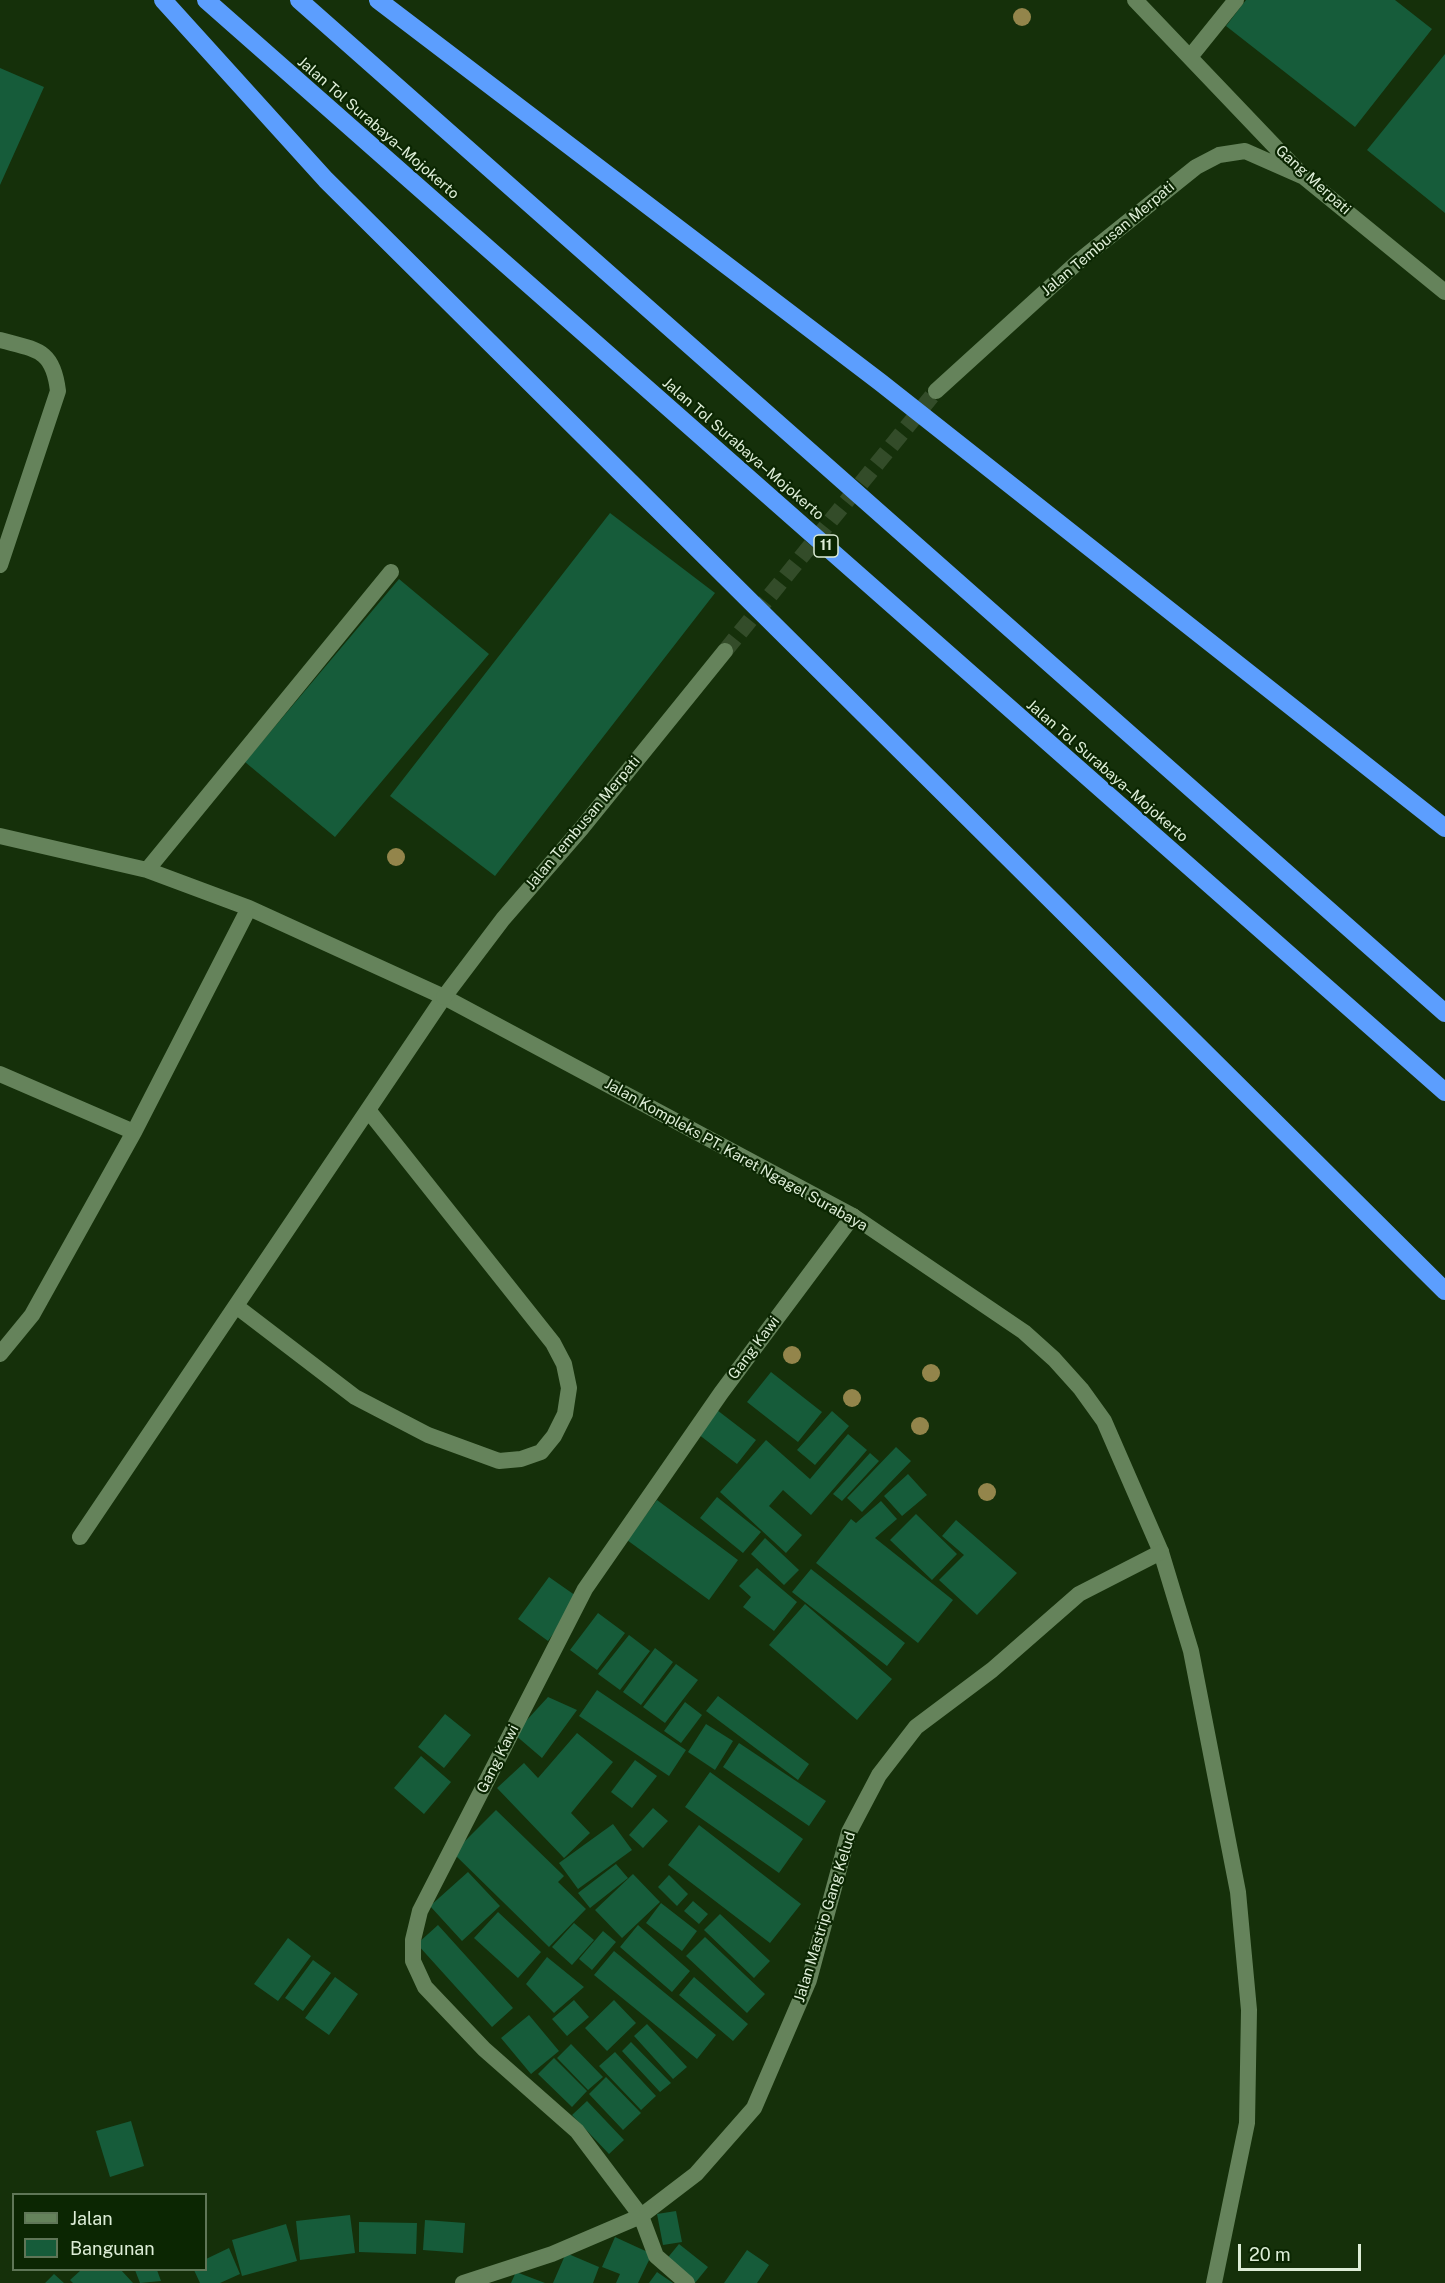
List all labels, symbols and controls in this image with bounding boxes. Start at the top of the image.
street label: Jalan Tol Surabaya–Mojokerto [294,53,462,203]
street label: Gang Merpati [1272,142,1354,218]
street label: Jalan Tembusan Merpati [1038,178,1178,300]
street label: Jalan Tol Surabaya–Mojokerto [659,374,827,524]
road number: 11 [814,535,838,557]
street label: Jalan Tol Surabaya–Mojokerto [1023,696,1191,846]
street label: Jalan Tembusan Merpati [522,753,644,893]
street label: Jalan Kompleks PT. Karet Ngagel Surabaya [601,1075,871,1235]
street label: Gang Kawi [724,1313,784,1383]
street label: Gang Kawi [473,1722,523,1796]
street label: Jalan Mastrip Gang Kelud [790,1830,860,2004]
legend [12,2193,207,2271]
text: Jalan [70,2208,113,2229]
scale bar [1241,2232,1364,2270]
text: Bangunan [70,2238,155,2259]
text: 20 m [1249,2244,1291,2265]

